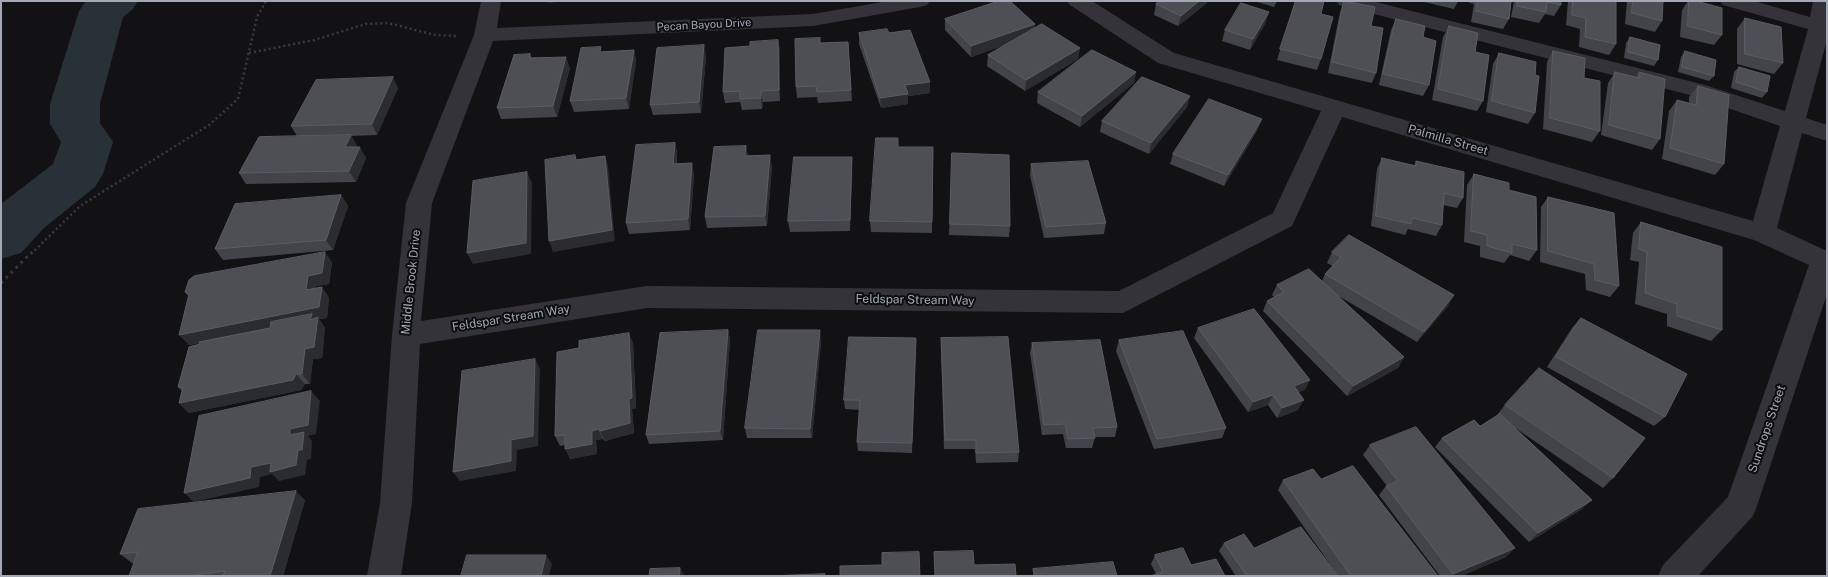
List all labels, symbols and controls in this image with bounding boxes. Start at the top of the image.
street label: Pecan Bayou Drive [656,16,752,34]
street label: Palmilla Street [1406,122,1490,158]
street label: Middle Brook Drive [398,229,424,335]
street label: Feldspar Stream Way [855,292,975,308]
street label: Feldspar Stream Way [451,302,571,334]
street label: Sundrops Street [1745,383,1789,475]

